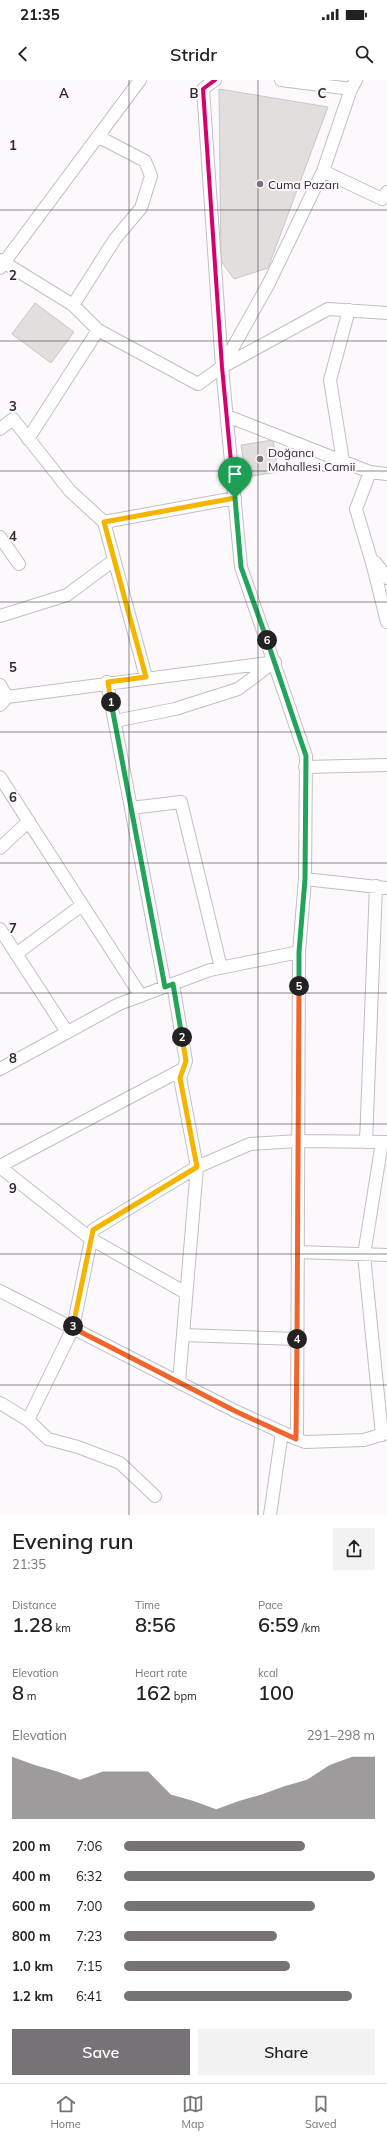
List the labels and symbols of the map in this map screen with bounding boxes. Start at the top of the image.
text: A [59,85,69,101]
text: B [190,85,199,101]
text: C [318,85,327,101]
text: 1 [9,137,17,153]
place label: Cuma Pazarı [268,177,339,192]
marker: Cuma Pazarı [255,179,265,189]
text: 2 [9,267,17,283]
text: 3 [9,398,17,414]
place label: Doğancı Mahallesi Camii [268,445,356,474]
marker: Doğancı Mahallesi Camii [255,454,265,464]
pin [218,457,252,498]
text: 4 [9,528,17,544]
pin: 6 [257,630,277,650]
text: 5 [9,659,17,675]
pin: 1 [101,692,121,712]
text: 6 [9,789,17,805]
text: 7 [9,920,17,936]
pin: 5 [289,976,309,996]
pin: 2 [172,1027,192,1047]
text: 8 [9,1050,17,1066]
text: 9 [9,1180,17,1196]
pin: 3 [63,1316,83,1336]
pin: 4 [287,1329,307,1349]

